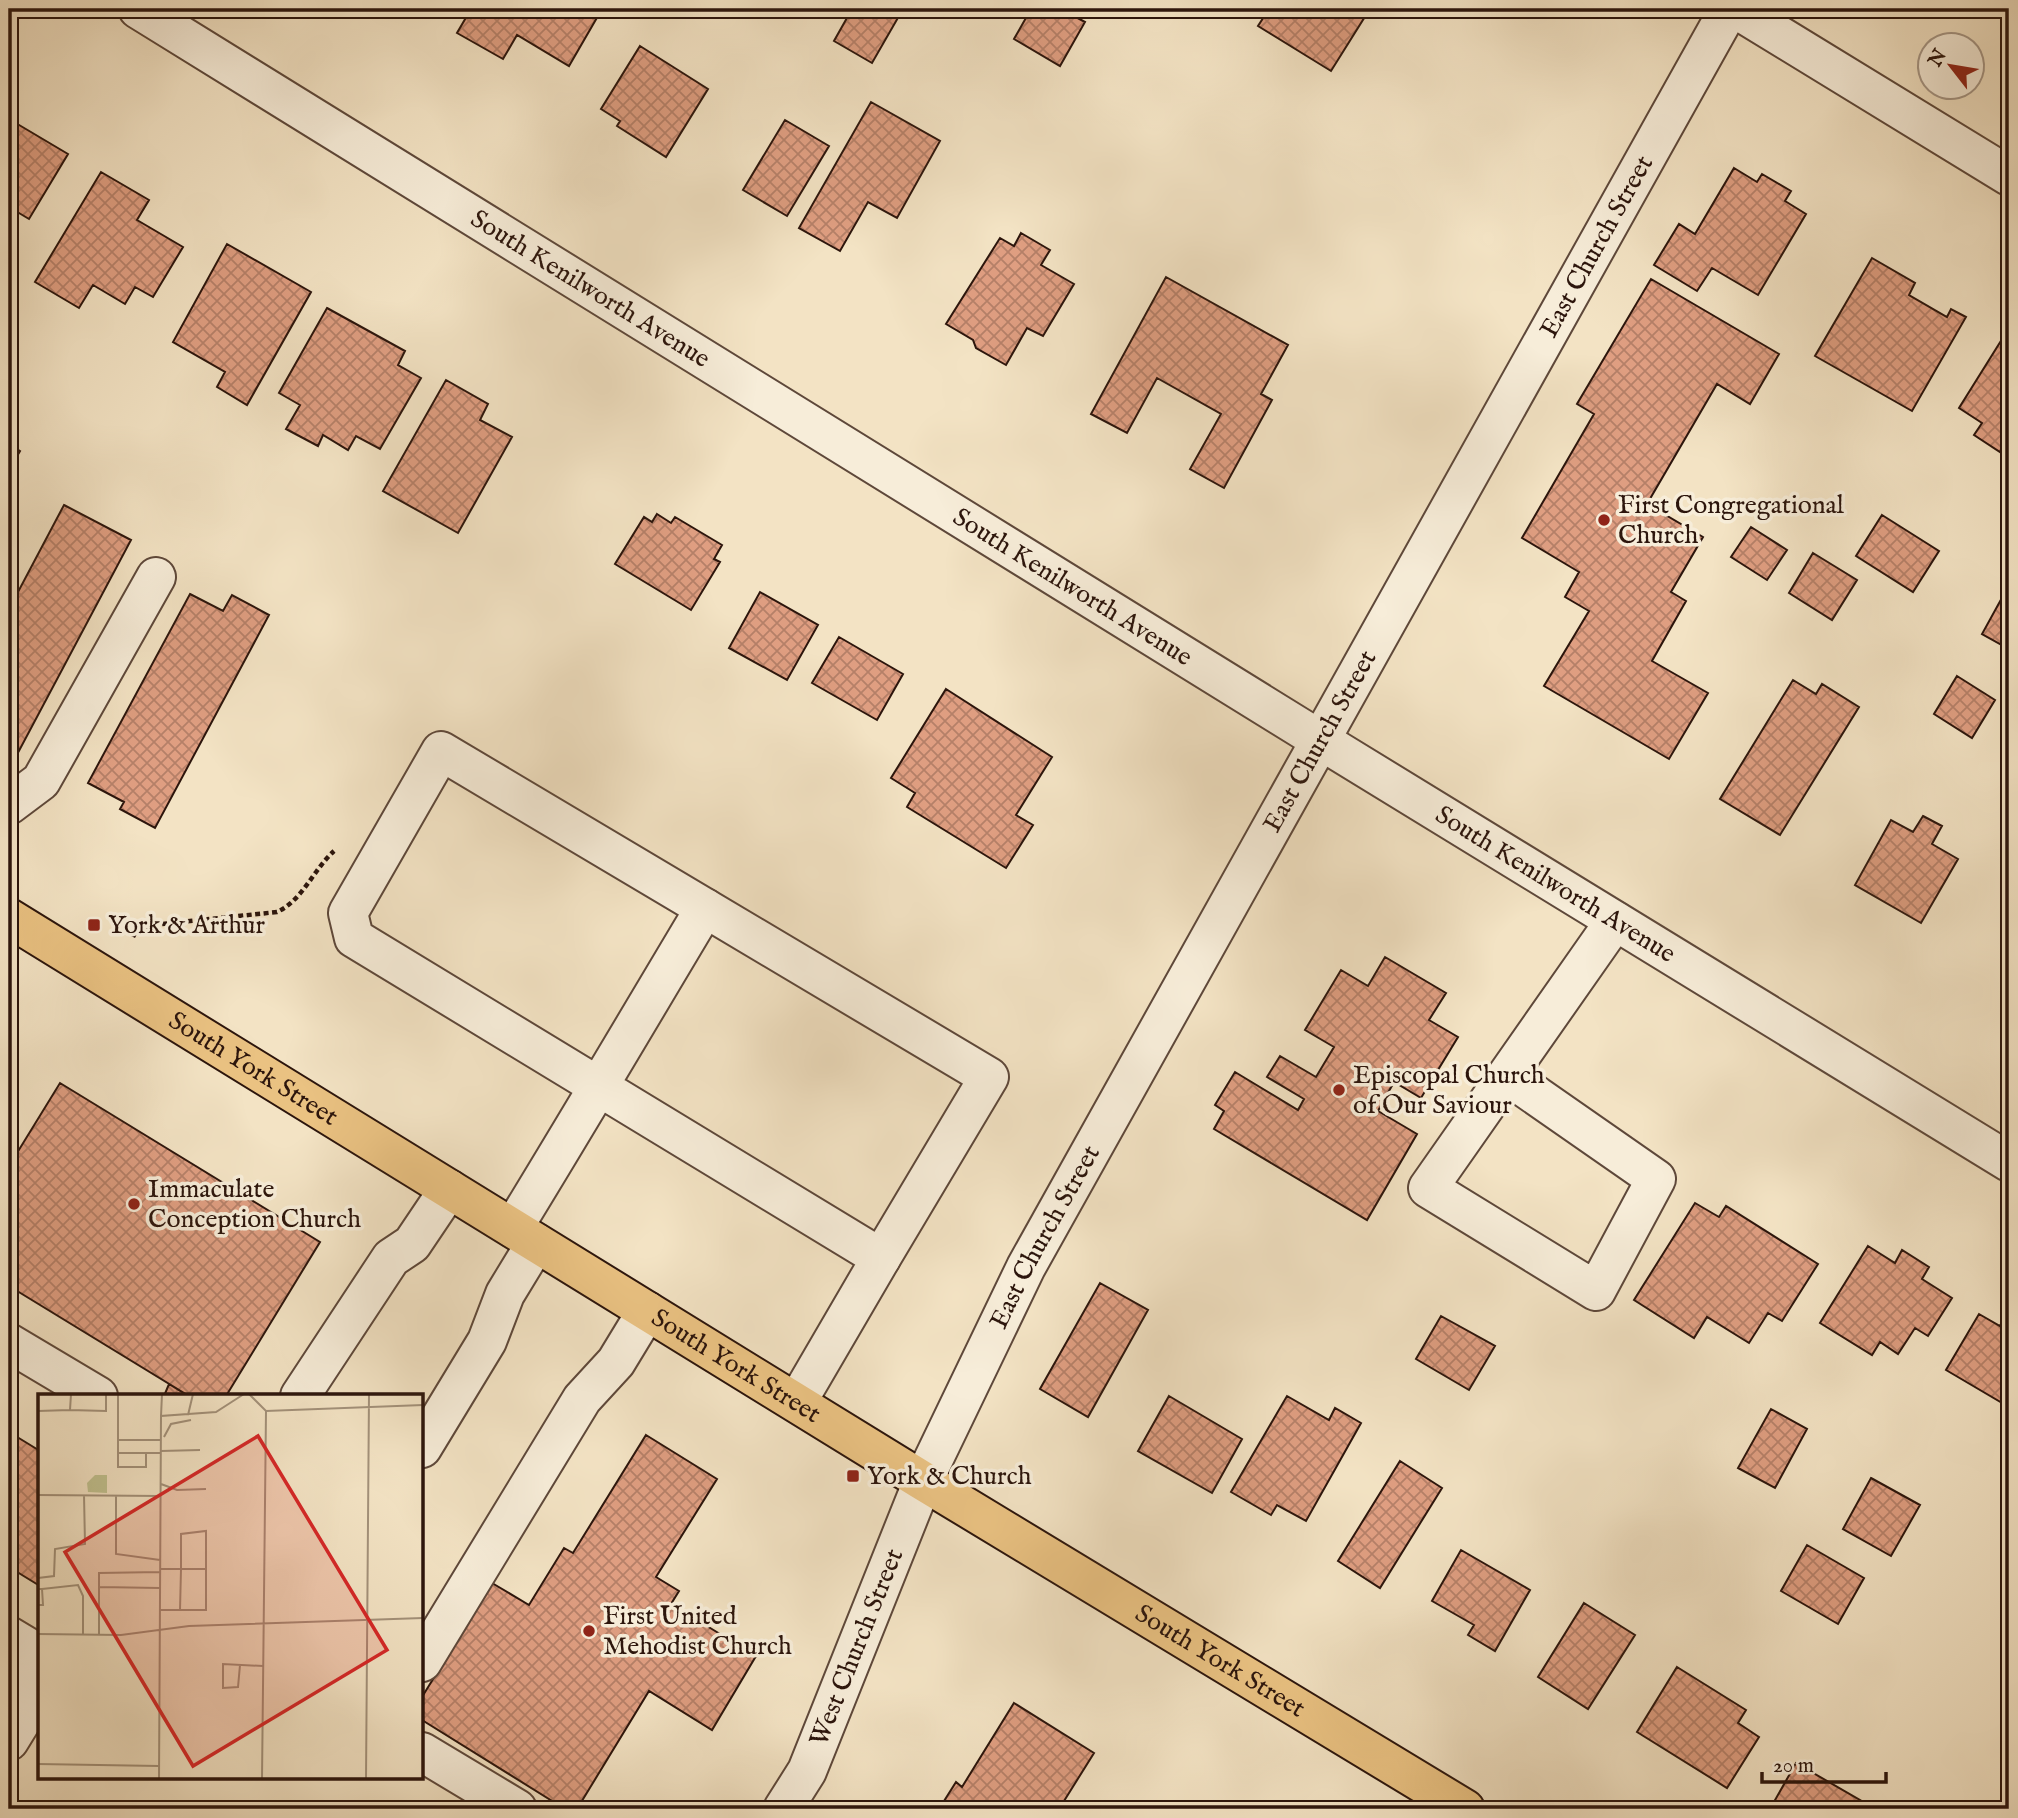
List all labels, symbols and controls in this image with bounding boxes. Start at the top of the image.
north arrow [1916,32,1986,102]
text: N [1923,45,1953,72]
street label: East Church Street [1532,149,1660,343]
street label: South Kenilworth Avenue [465,202,716,375]
place label: First Congregational Church [1618,489,1845,552]
street label: South Kenilworth Avenue [947,500,1199,674]
marker: First Congregational Church [1596,512,1612,528]
street label: East Church Street [1256,644,1384,838]
street label: South Kenilworth Avenue [1429,798,1682,970]
place label: York & Arthur [108,909,265,942]
marker: York & Arthur [86,917,102,933]
street label: South York Street [163,1004,344,1133]
place label: Episcopal Church of Our Saviour [1353,1059,1545,1122]
marker: Episcopal Church of Our Saviour [1331,1082,1347,1098]
street label: East Church Street [982,1139,1107,1334]
place label: Immaculate Conception Church [148,1173,361,1236]
marker: Immaculate Conception Church [126,1196,142,1212]
street label: South York Street [645,1301,827,1431]
inset map [38,1394,424,1780]
place label: York & Church [867,1460,1032,1493]
marker: York & Church [845,1468,861,1484]
street label: West Church Street [802,1544,911,1751]
street label: South York Street [1129,1597,1311,1725]
place label: First United Mehodist Church [603,1600,792,1663]
marker: First United Mehodist Church [581,1623,597,1639]
scale bar [1762,1741,1887,1785]
text: 20 m [1773,1753,1814,1780]

